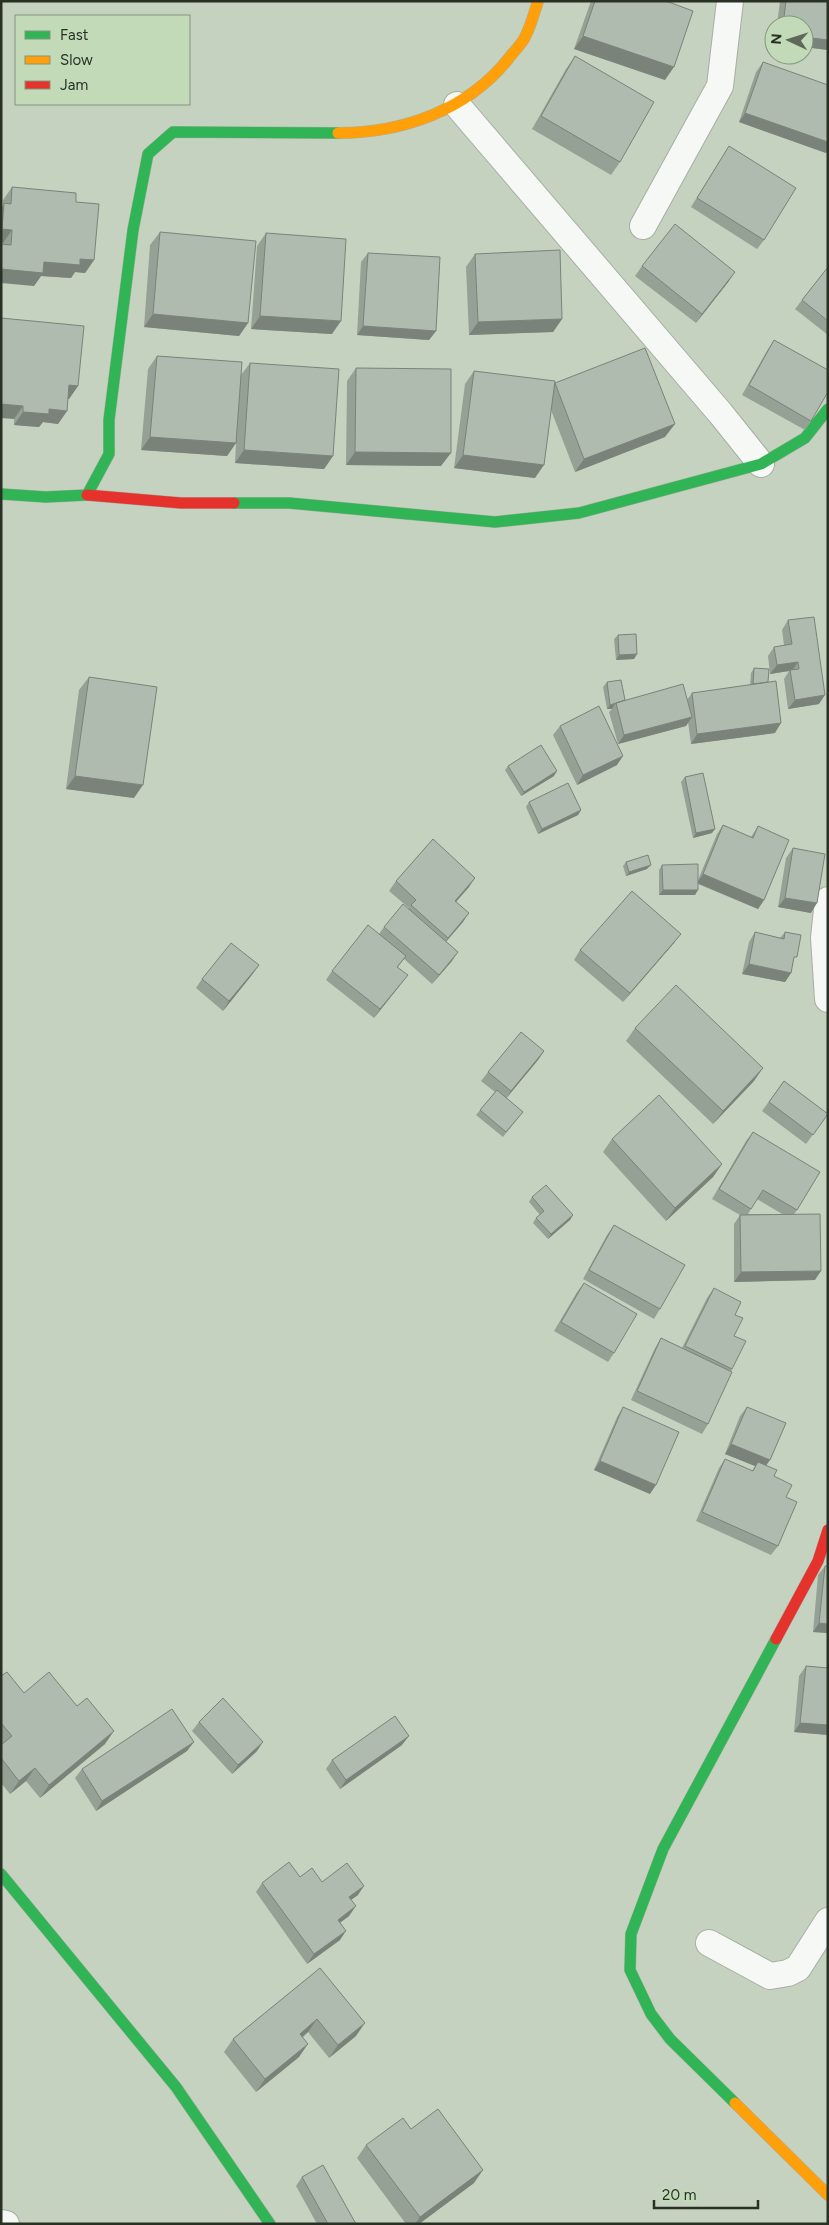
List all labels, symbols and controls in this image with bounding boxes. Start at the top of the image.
legend [15,15,190,105]
north arrow [764,15,814,65]
text: Fast [60,26,89,44]
text: N [768,33,785,45]
text: Slow [60,51,93,69]
text: Jam [60,76,88,94]
scale bar [654,2178,758,2210]
text: 20 m [662,2186,696,2204]

